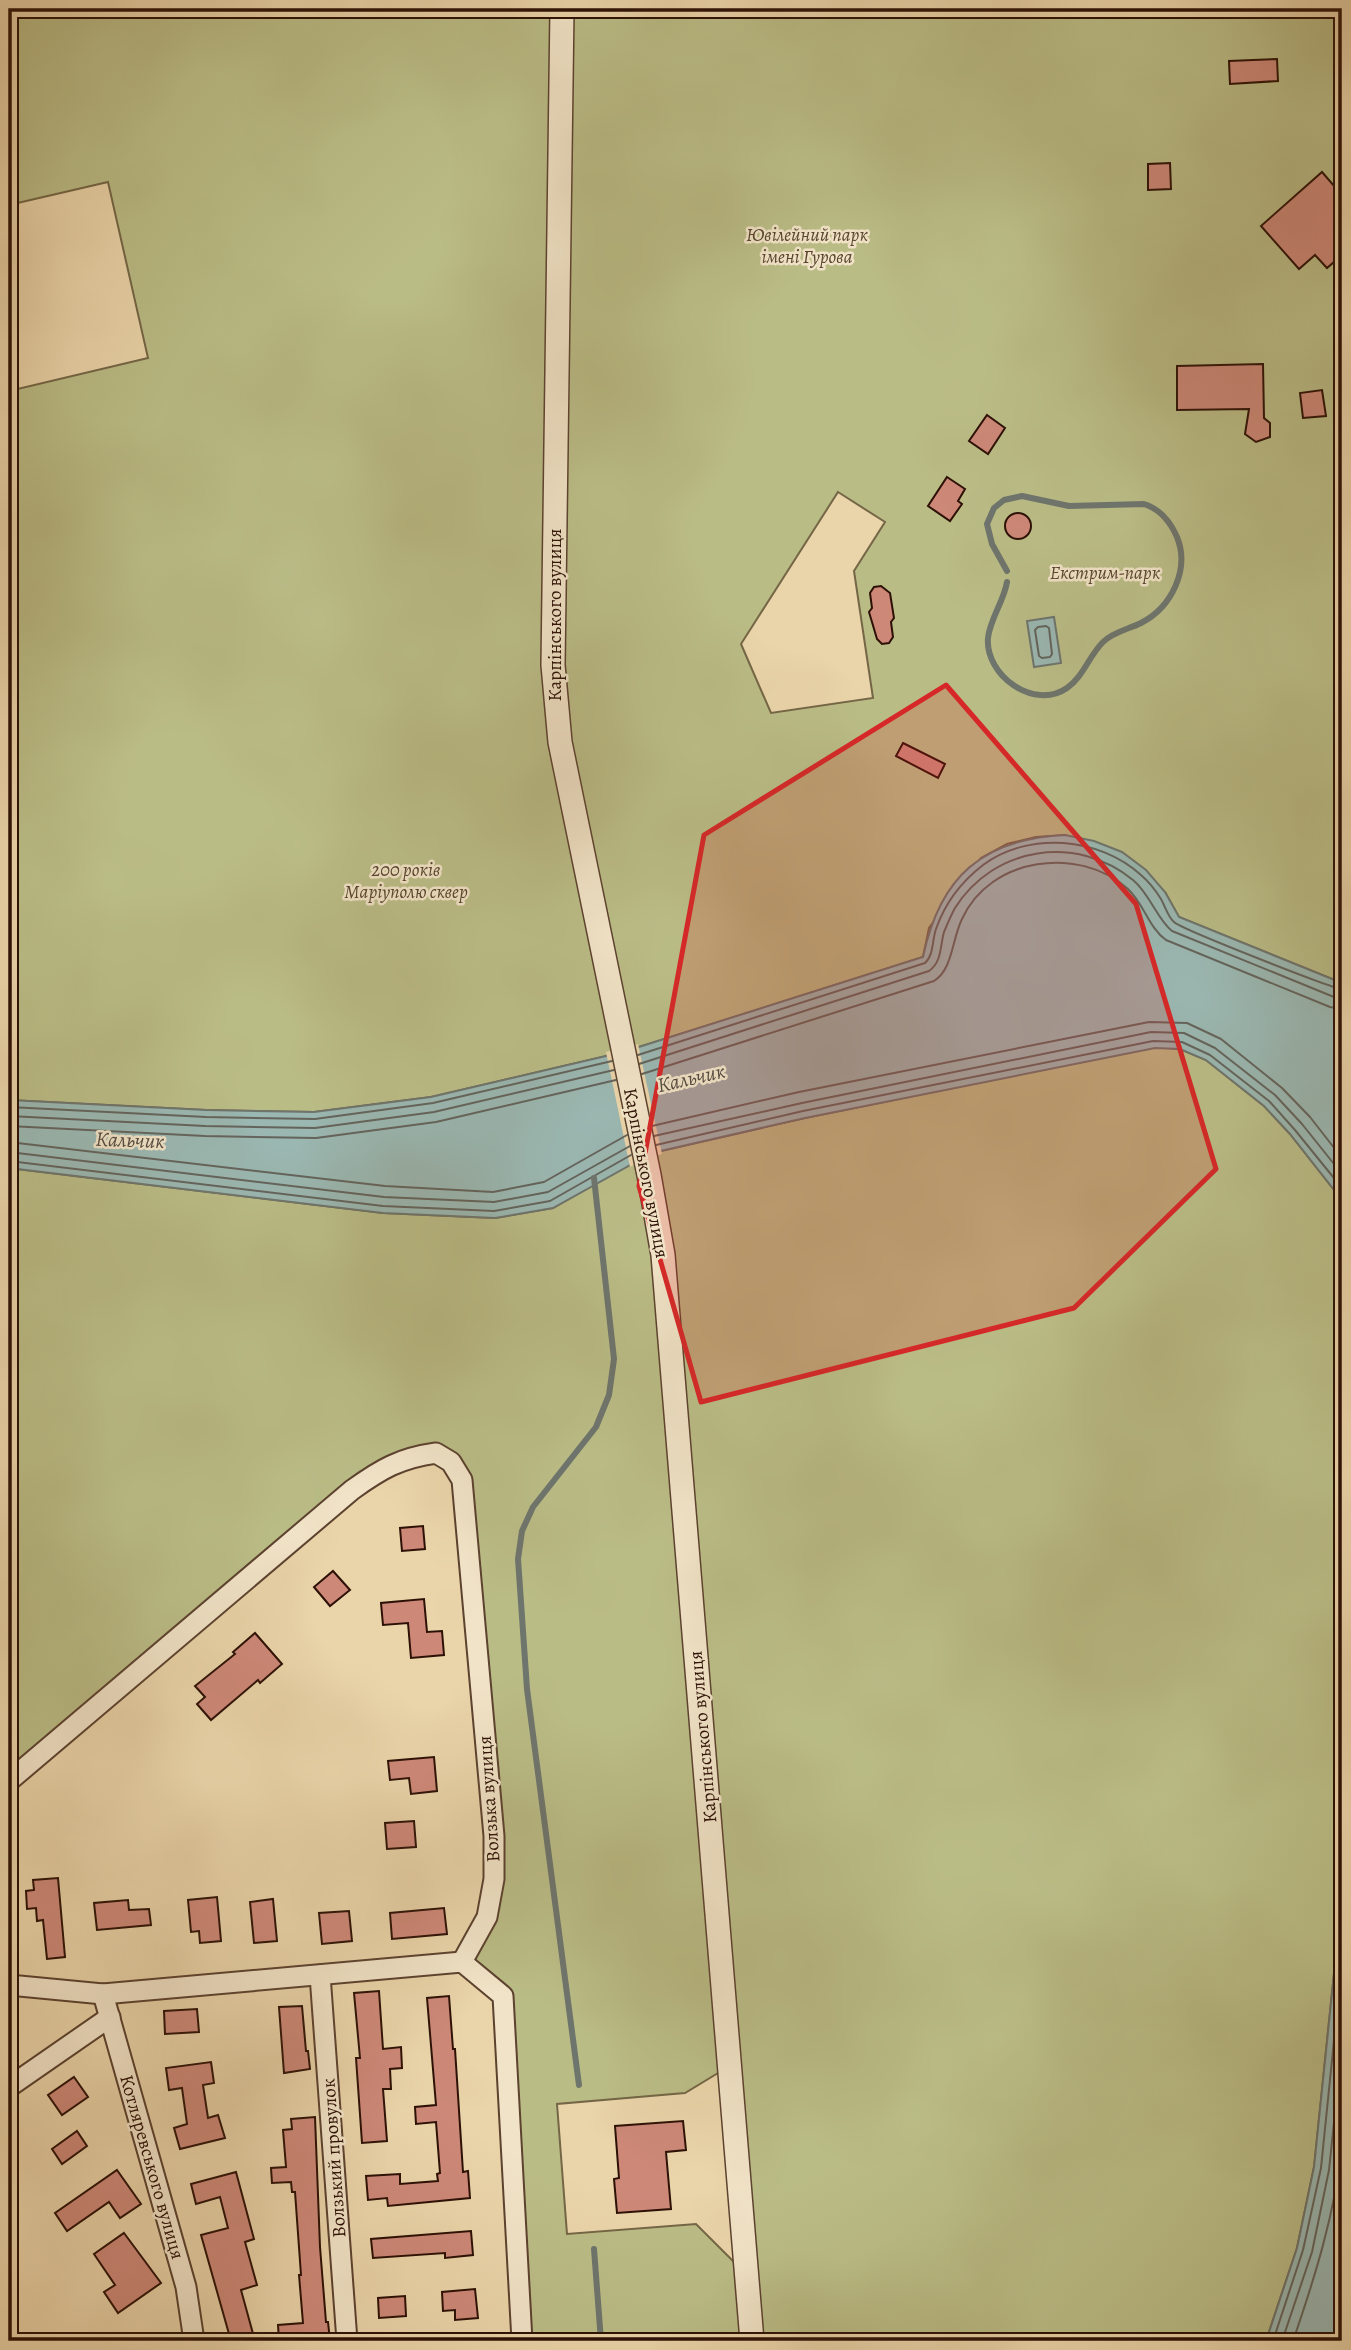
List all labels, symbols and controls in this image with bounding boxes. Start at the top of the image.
park label: Ювілейний парк імені Гурова [746,222,868,270]
street label: Карпінського вулиця [542,529,568,701]
park label: Екстрим-парк [1050,560,1161,586]
park label: 200 років Маріуполю сквер [344,857,468,905]
water label: Кальчик [654,1057,728,1099]
street label: Карпінського вулиця [617,1086,675,1260]
water label: Кальчик [95,1125,165,1155]
street label: Карпінського вулиця [683,1650,723,1824]
street label: Волзька вулиця [472,1735,506,1863]
street label: Котляревського вулиця [113,2072,191,2262]
street label: Волзький провулок [315,2077,353,2238]

